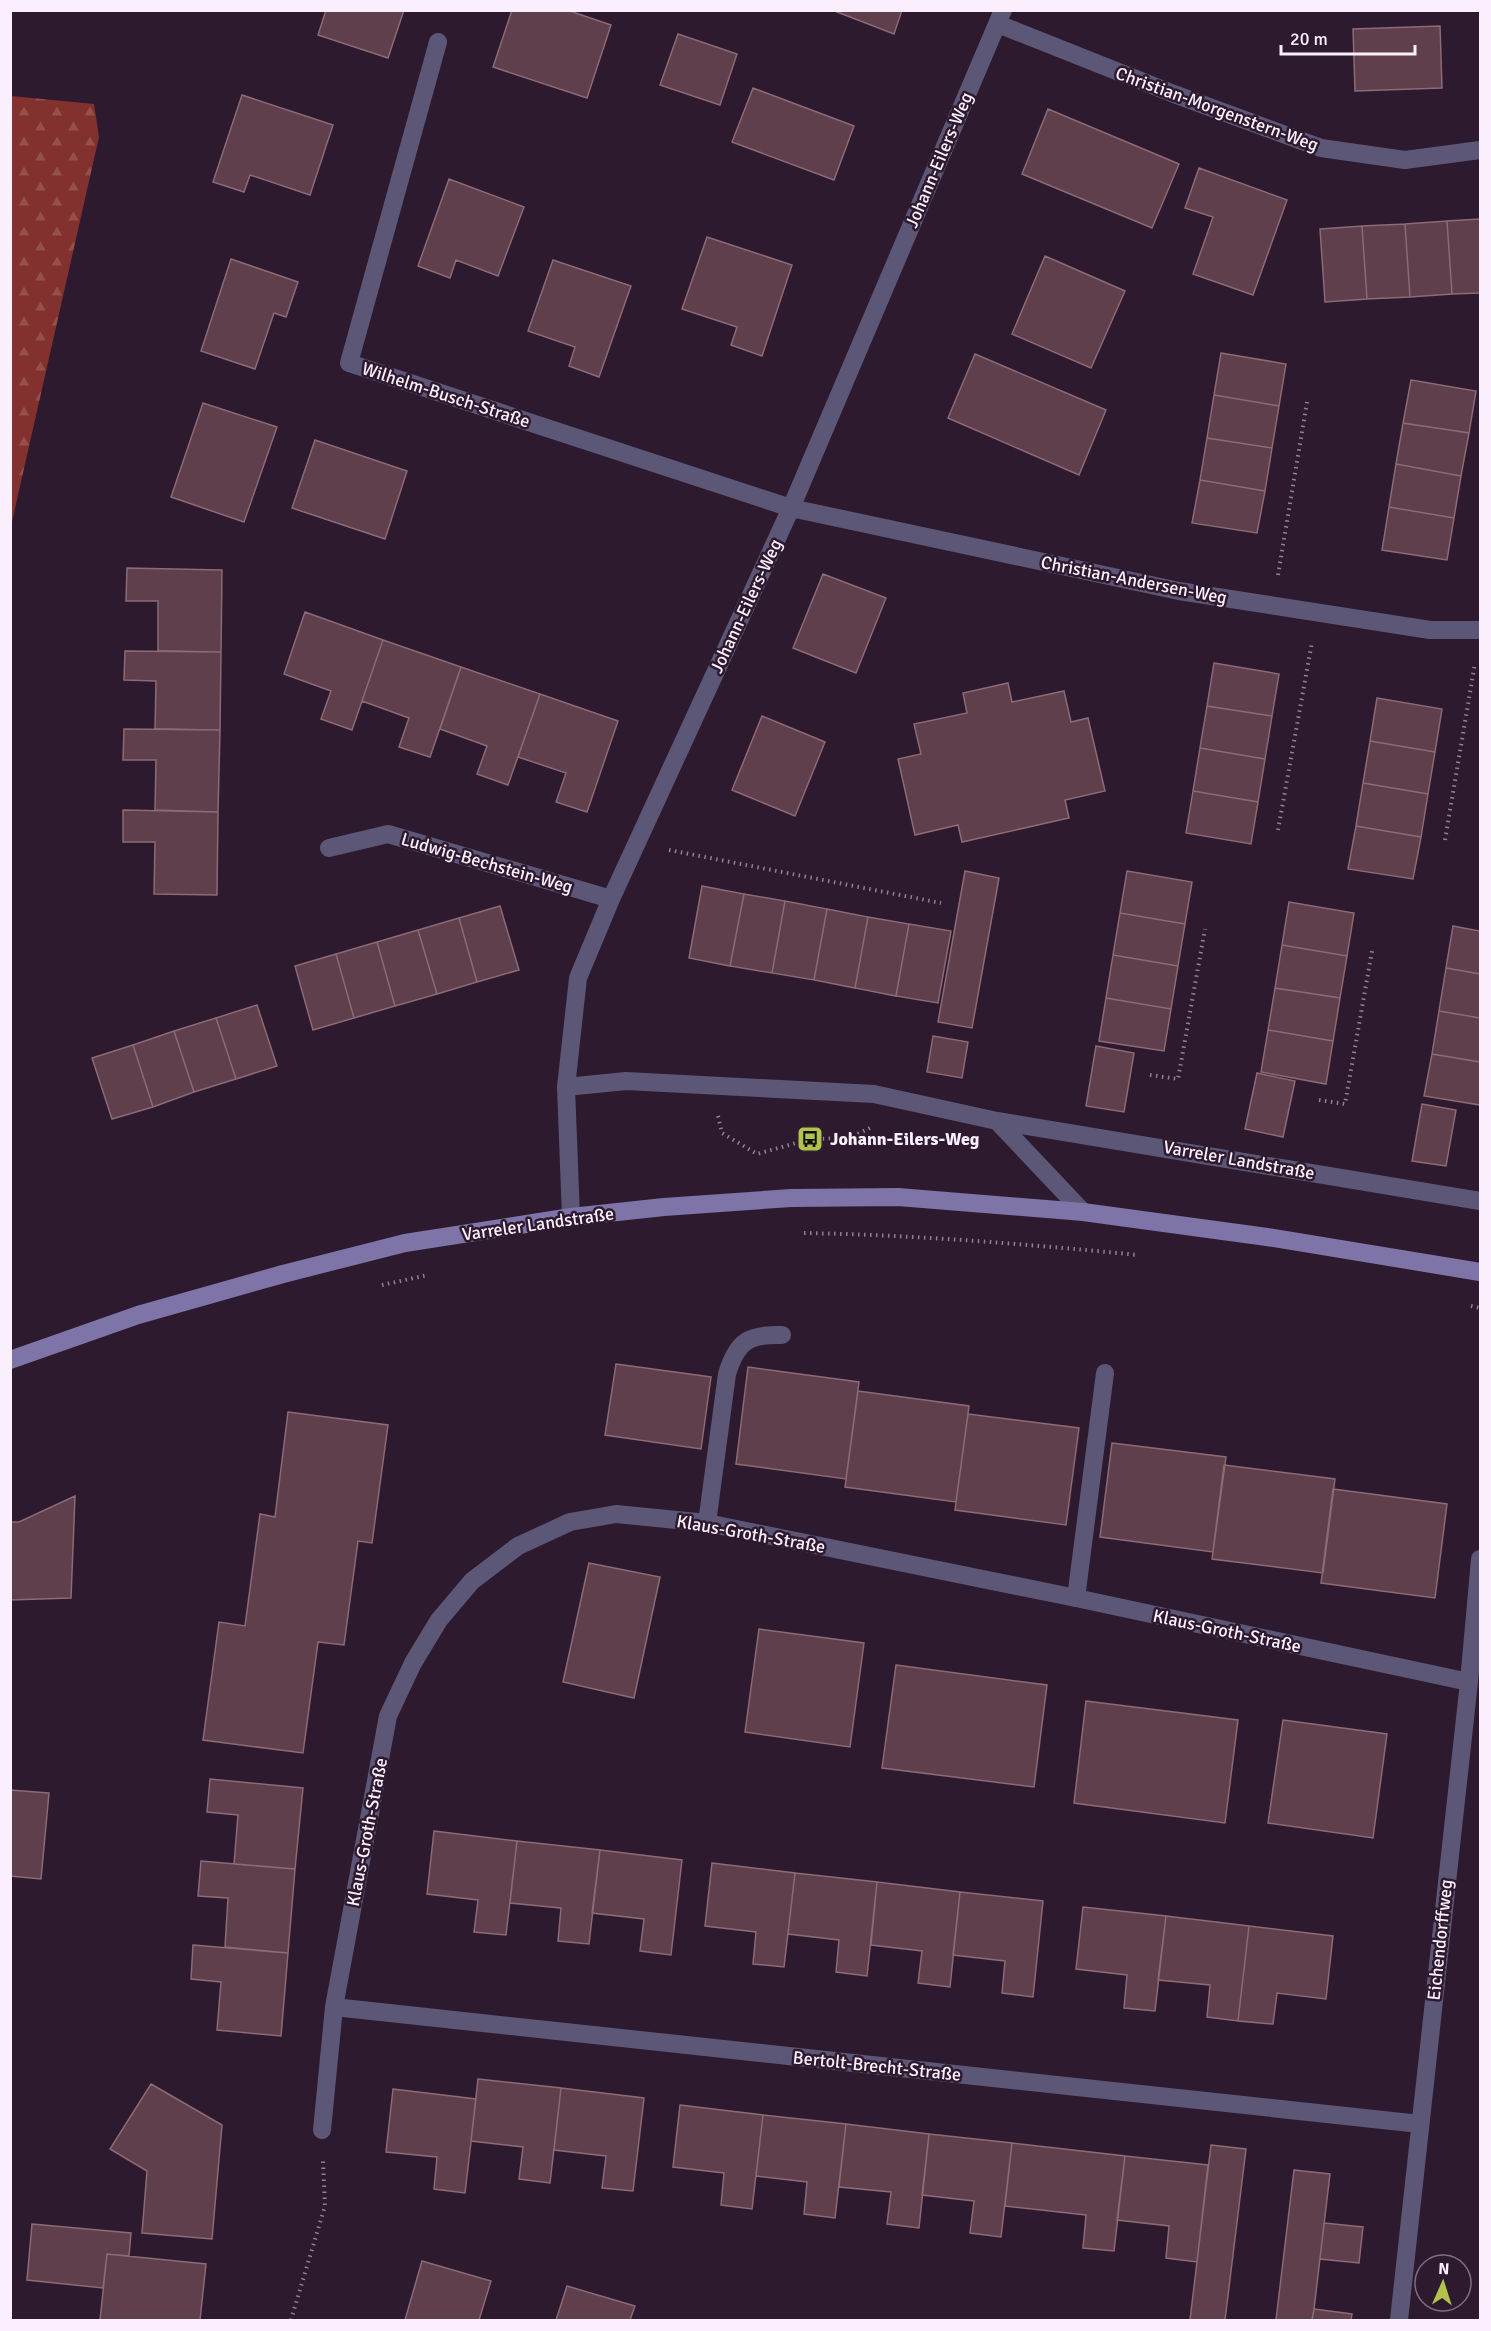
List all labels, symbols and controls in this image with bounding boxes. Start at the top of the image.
scale bar [1281,18,1414,56]
text: 20 m [1290,28,1328,50]
street label: Christian-Morgenstern-Weg [1112,62,1322,156]
street label: Johann-Eilers-Weg [900,89,978,231]
street label: Wilhelm-Busch-Straße [359,357,533,433]
street label: Johann-Eilers-Weg [705,535,787,677]
street label: Christian-Andersen-Weg [1039,551,1229,609]
street label: Ludwig-Bechstein-Weg [399,828,575,898]
bus stop icon: Johann-Eilers-Weg [795,1124,825,1154]
place label: Johann-Eilers-Weg [830,1128,980,1150]
street label: Varreler Landstraße [1162,1136,1316,1184]
street label: Varreler Landstraße [461,1202,615,1246]
street label: Klaus-Groth-Straße [675,1510,827,1558]
street label: Klaus-Groth-Straße [1151,1605,1303,1657]
street label: Klaus-Groth-Straße [342,1756,392,1908]
street label: Eichendorffweg [1423,1878,1457,2002]
street label: Bertolt-Brecht-Straße [792,2046,962,2086]
north arrow [1413,2253,1473,2313]
text: N [1438,2259,1450,2279]

